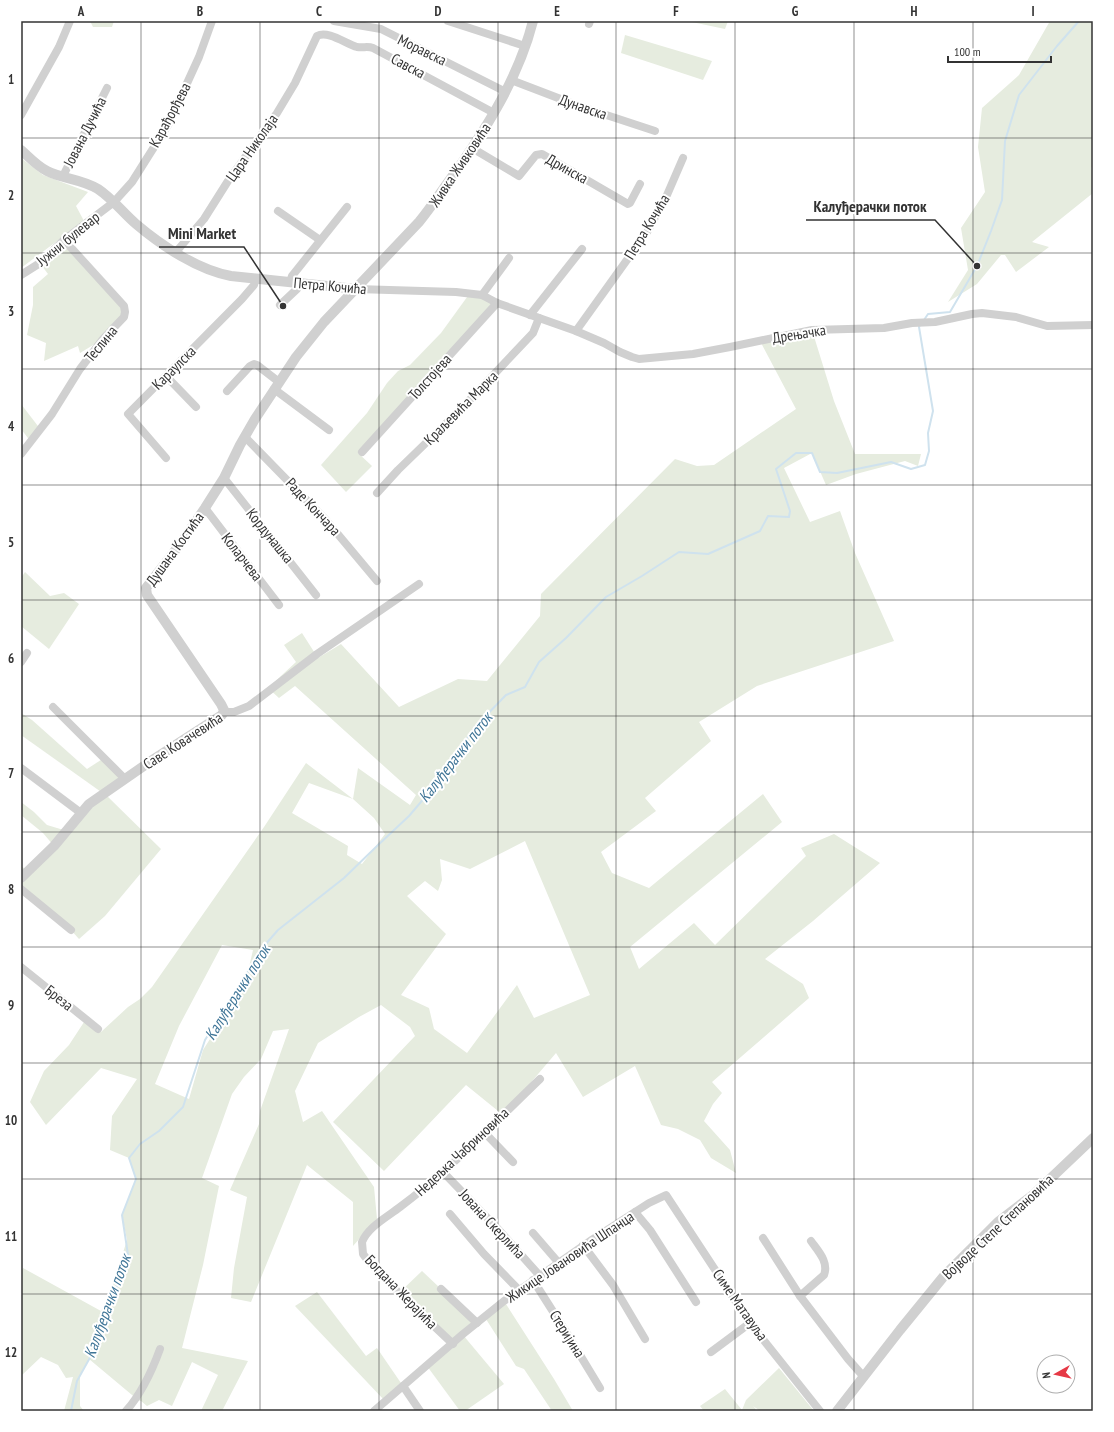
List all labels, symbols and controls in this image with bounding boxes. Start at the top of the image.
text: A [77,3,85,20]
text: B [197,3,203,20]
text: C [316,3,322,20]
text: D [435,3,442,20]
text: E [554,3,560,20]
text: F [673,3,679,20]
text: G [792,3,799,20]
text: H [911,3,918,20]
text: I [1031,3,1035,20]
street label: Моравска [395,30,450,69]
scale bar [948,38,1051,64]
text: 100 m [954,44,981,59]
street label: Савска [388,49,429,82]
text: 1 [8,71,14,88]
street label: Карађорђева [145,79,194,150]
street label: Дунавска [557,90,609,124]
street label: Јована Дучића [58,94,110,171]
street label: Цара Николаја [221,110,282,185]
street label: Живка Живковића [424,119,495,211]
street label: Дринска [543,149,591,188]
text: 2 [8,187,14,204]
street label: Петра Кочића [620,191,673,263]
callout: Калуђерачки поток [806,192,935,220]
text: Калуђерачки поток [813,196,927,216]
street label: Јужни булевар [31,207,103,271]
callout: Mini Market [159,219,244,247]
text: Mini Market [168,223,236,243]
street label: Петра Кочића [293,273,367,298]
text: 3 [8,303,14,320]
street label: Дрењачка [771,320,827,347]
street label: Теслина [80,322,121,366]
street label: Караулска [148,342,200,394]
street label: Толстојева [404,350,455,404]
street label: Краљевића Марка [420,367,502,449]
text: 4 [8,418,15,435]
street label: Раде Кончара [282,474,345,540]
street label: Кордунашка [243,504,298,567]
street label: Душана Костића [142,508,208,589]
street label: Коларчева [218,529,267,585]
text: 5 [8,534,14,551]
text: 6 [8,650,14,667]
water label: Калуђерачки поток [414,707,497,806]
street label: Саве Ковачевића [139,708,226,773]
text: 7 [8,765,14,782]
text: 8 [8,881,14,898]
water label: Калуђерачки поток [200,939,275,1043]
street label: Бреза [41,981,77,1015]
text: 9 [8,997,14,1014]
street label: Недељка Чабриновића [411,1103,513,1200]
text: 10 [5,1112,17,1129]
street label: Војводе Степе Степановића [938,1170,1057,1283]
street label: Јована Скерлића [455,1184,529,1262]
street label: Жикице Јовановића Шпанца [501,1207,637,1307]
text: 11 [5,1228,17,1245]
water label: Калуђерачки поток [79,1250,136,1360]
street label: Богдана Жерајића [361,1250,442,1333]
street label: Симе Матавуља [709,1265,772,1344]
street label: Стеријина [545,1306,589,1361]
text: 12 [5,1344,17,1361]
north arrow [1036,1354,1076,1394]
text: N [1039,1371,1053,1379]

